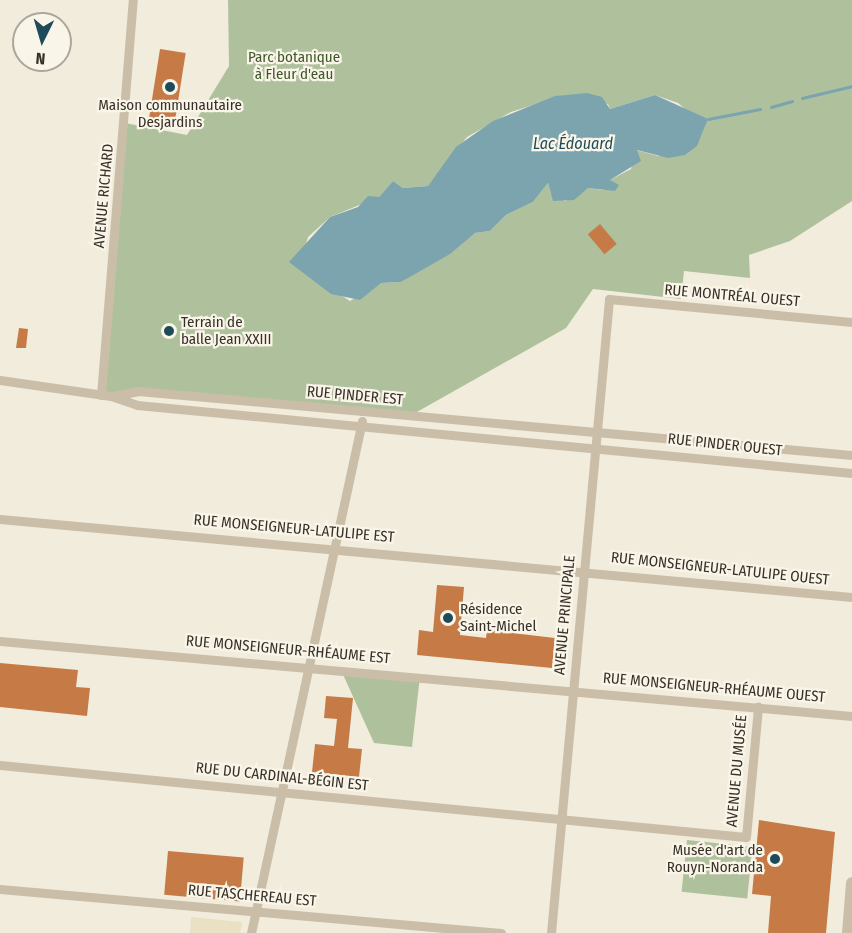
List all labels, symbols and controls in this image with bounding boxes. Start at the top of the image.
north arrow [12,12,72,72]
park label: Parc botanique à Fleur d'eau [248,48,340,83]
text: N [35,49,46,68]
marker: Maison communautaire Desjardins [163,80,177,94]
place label: Maison communautaire Desjardins [98,96,242,131]
water label: Lac Édouard [533,134,613,154]
street label: AVENUE RICHARD [90,143,118,249]
street label: RUE MONTRÉAL OUEST [664,281,800,311]
place label: Terrain de balle Jean XXIII [181,313,271,348]
marker: Terrain de balle Jean XXIII [162,324,176,338]
street label: RUE PINDER EST [306,383,404,409]
street label: RUE PINDER OUEST [667,430,783,460]
street label: RUE MONSEIGNEUR-LATULIPE EST [193,511,395,547]
street label: RUE MONSEIGNEUR-LATULIPE OUEST [610,549,830,589]
street label: AVENUE PRINCIPALE [551,554,579,676]
place label: Résidence Saint-Michel [460,600,536,635]
marker: Résidence Saint-Michel [441,611,455,625]
street label: RUE MONSEIGNEUR-RHÉAUME EST [185,632,391,668]
street label: RUE MONSEIGNEUR-RHÉAUME OUEST [602,669,826,707]
street label: AVENUE DU MUSÉE [723,714,751,828]
street label: RUE DU CARDINAL-BÉGIN EST [195,759,369,795]
place label: Musée d'art de Rouyn-Noranda [667,841,763,876]
marker: Musée d'art de Rouyn-Noranda [768,852,782,866]
street label: RUE TASCHEREAU EST [187,881,317,911]

